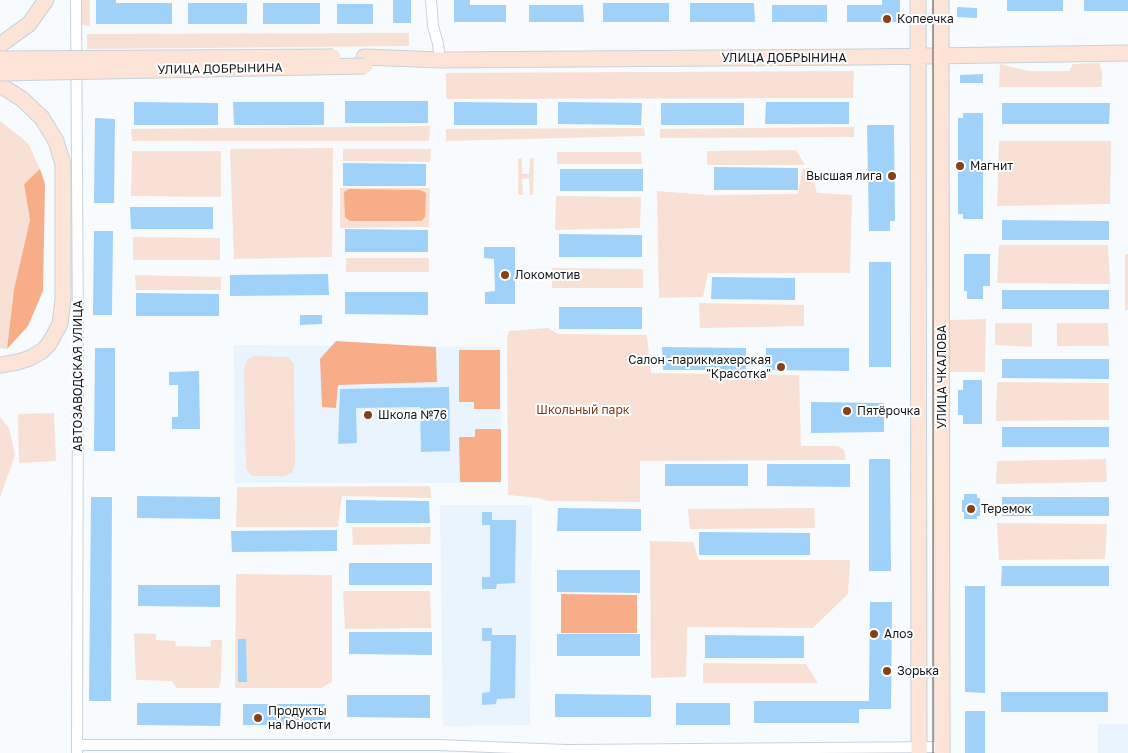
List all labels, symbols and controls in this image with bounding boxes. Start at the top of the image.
place label: Копеечка [897,12,954,26]
marker: Копеечка [881,13,893,25]
street label: УЛИЦА ДОБРЫНИНА [721,51,847,65]
street label: УЛИЦА ДОБРЫНИНА [157,61,283,77]
place label: Магнит [970,159,1013,173]
marker: Магнит [954,160,966,172]
place label: Высшая лига [806,169,882,183]
marker: Высшая лига [886,170,898,182]
place label: Локомотив [515,268,580,282]
marker: Локомотив [499,269,511,281]
street label: АВТОЗАВОДСКАЯ УЛИЦА [71,300,85,452]
street label: УЛИЦА ЧКАЛОВА [935,325,949,429]
place label: Салон -парикмахерская "Красотка" [628,353,771,381]
marker: Салон -парикмахерская "Красотка" [775,361,787,373]
park label: Школьный парк [536,403,630,417]
place label: Пятёрочка [857,404,920,418]
marker: Пятёрочка [841,405,853,417]
place label: Школа №76 [378,408,447,422]
marker: Школа №76 [362,409,374,421]
place label: Теремок [981,502,1031,516]
marker: Теремок [965,503,977,515]
place label: Алоэ [884,627,913,641]
marker: Алоэ [868,628,880,640]
place label: Зорька [897,664,939,678]
marker: Зорька [881,665,893,677]
place label: Продукты на Юности [268,704,331,732]
marker: Продукты на Юности [252,712,264,724]

